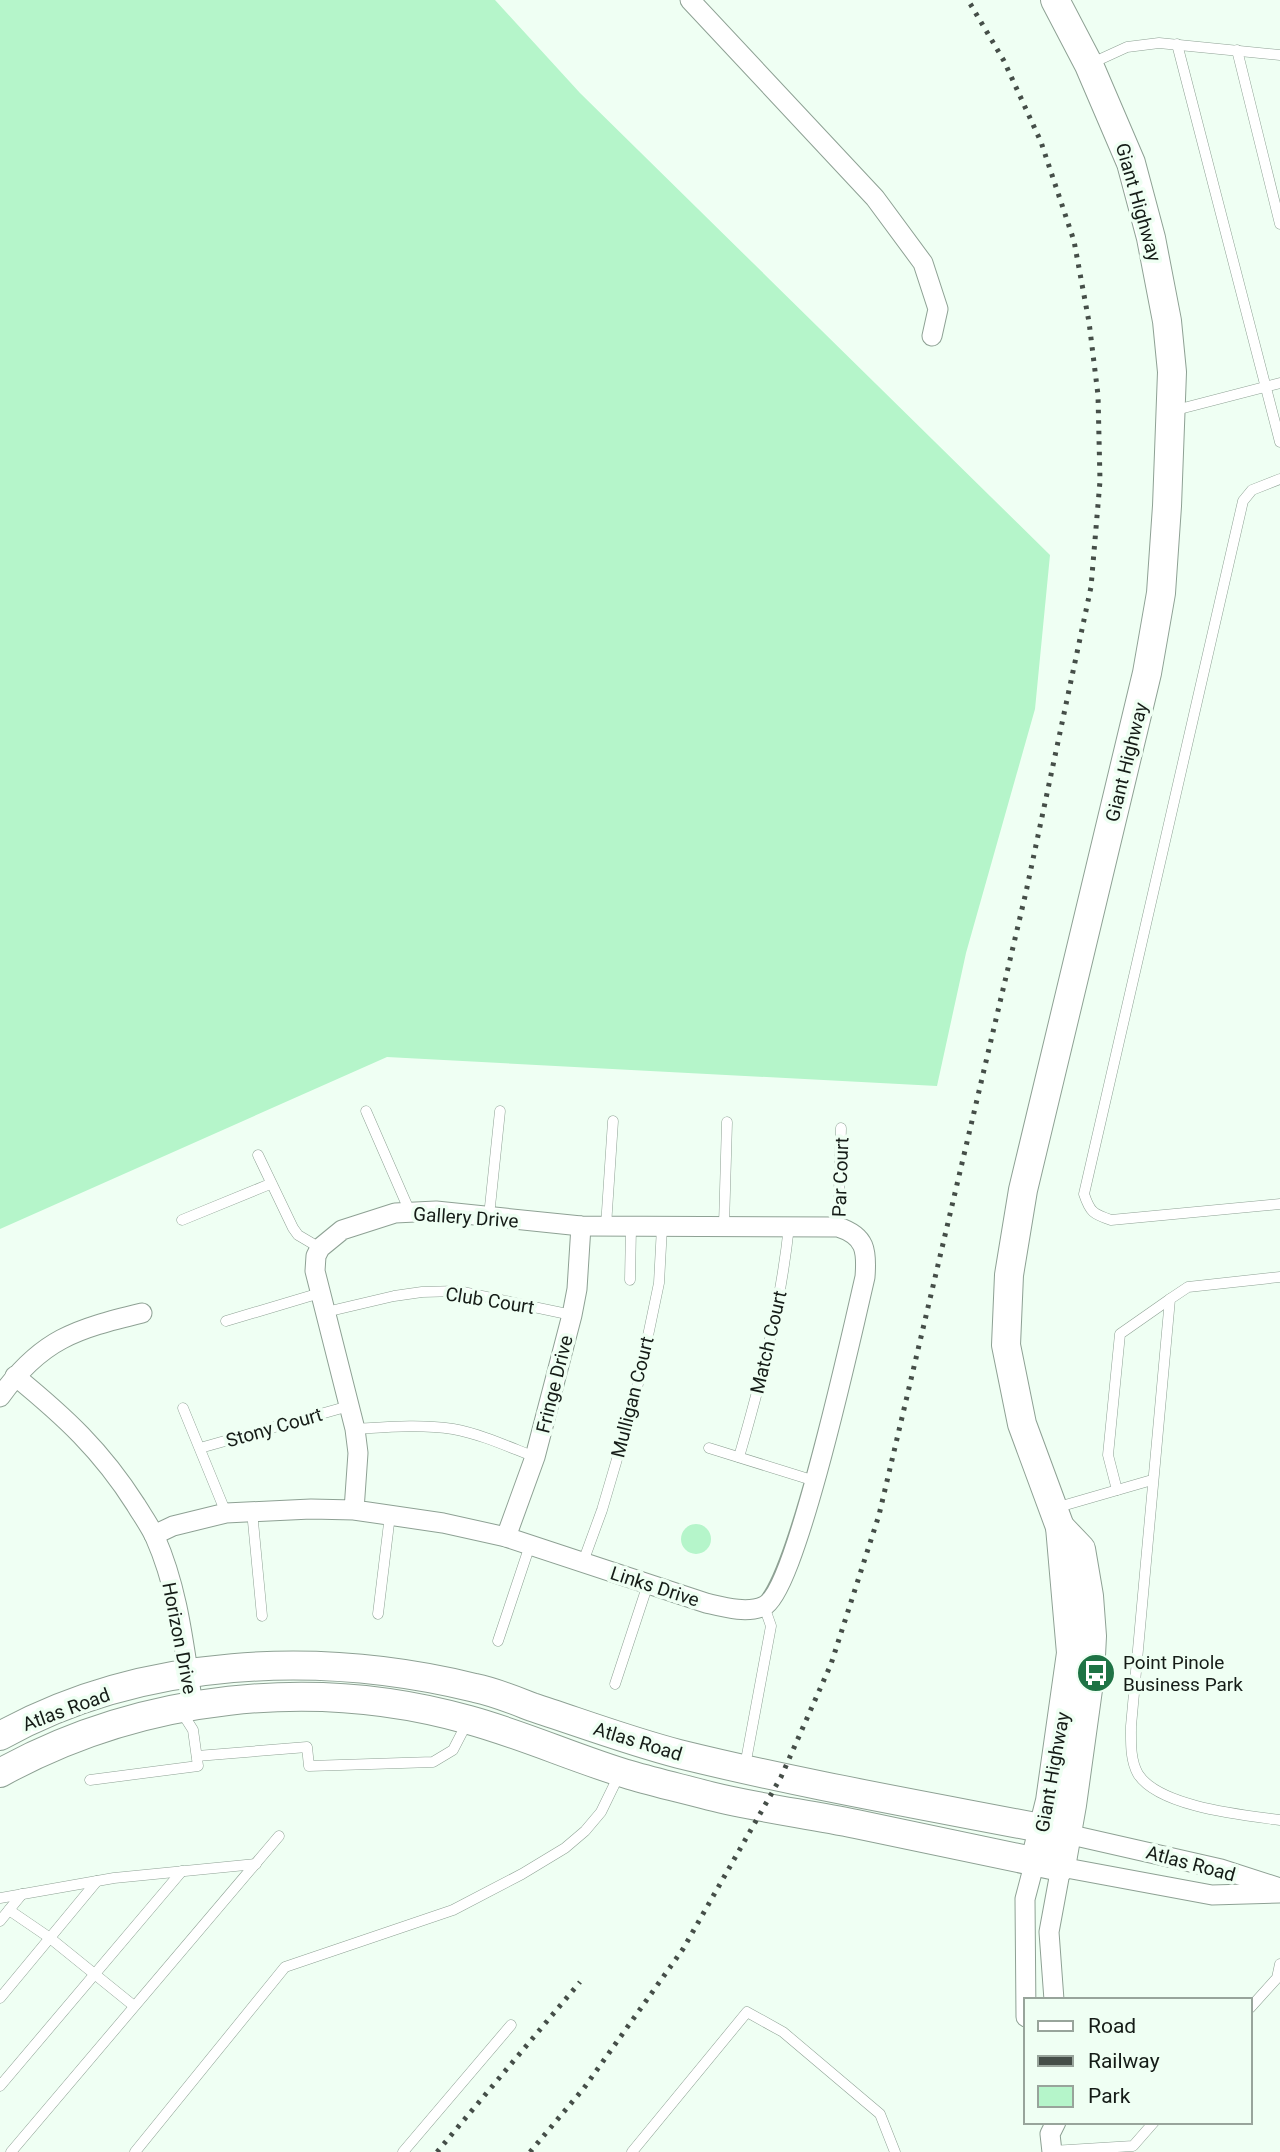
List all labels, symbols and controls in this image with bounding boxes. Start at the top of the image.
street label: Giant Highway [1111,140,1166,264]
street label: Giant Highway [1101,700,1152,824]
street label: Par Court [828,1137,853,1217]
street label: Gallery Drive [412,1202,519,1233]
street label: Club Court [444,1282,536,1319]
street label: Match Court [745,1288,792,1396]
street label: Fringe Drive [531,1333,578,1435]
street label: Mulligan Court [606,1334,659,1460]
street label: Stony Court [223,1403,325,1452]
street label: Links Drive [607,1561,702,1612]
street label: Horizon Drive [157,1580,202,1696]
place label: Point Pinole Business Park [1123,1651,1243,1696]
bus stop icon: Point Pinole Business Park [1075,1652,1117,1694]
street label: Atlas Road [19,1683,113,1736]
street label: Giant Highway [1031,1710,1074,1834]
street label: Atlas Road [591,1717,685,1766]
street label: Atlas Road [1144,1841,1238,1886]
legend [1024,1998,1252,2124]
text: Road [1088,2014,1136,2038]
text: Railway [1088,2049,1160,2073]
text: Park [1088,2084,1131,2108]

